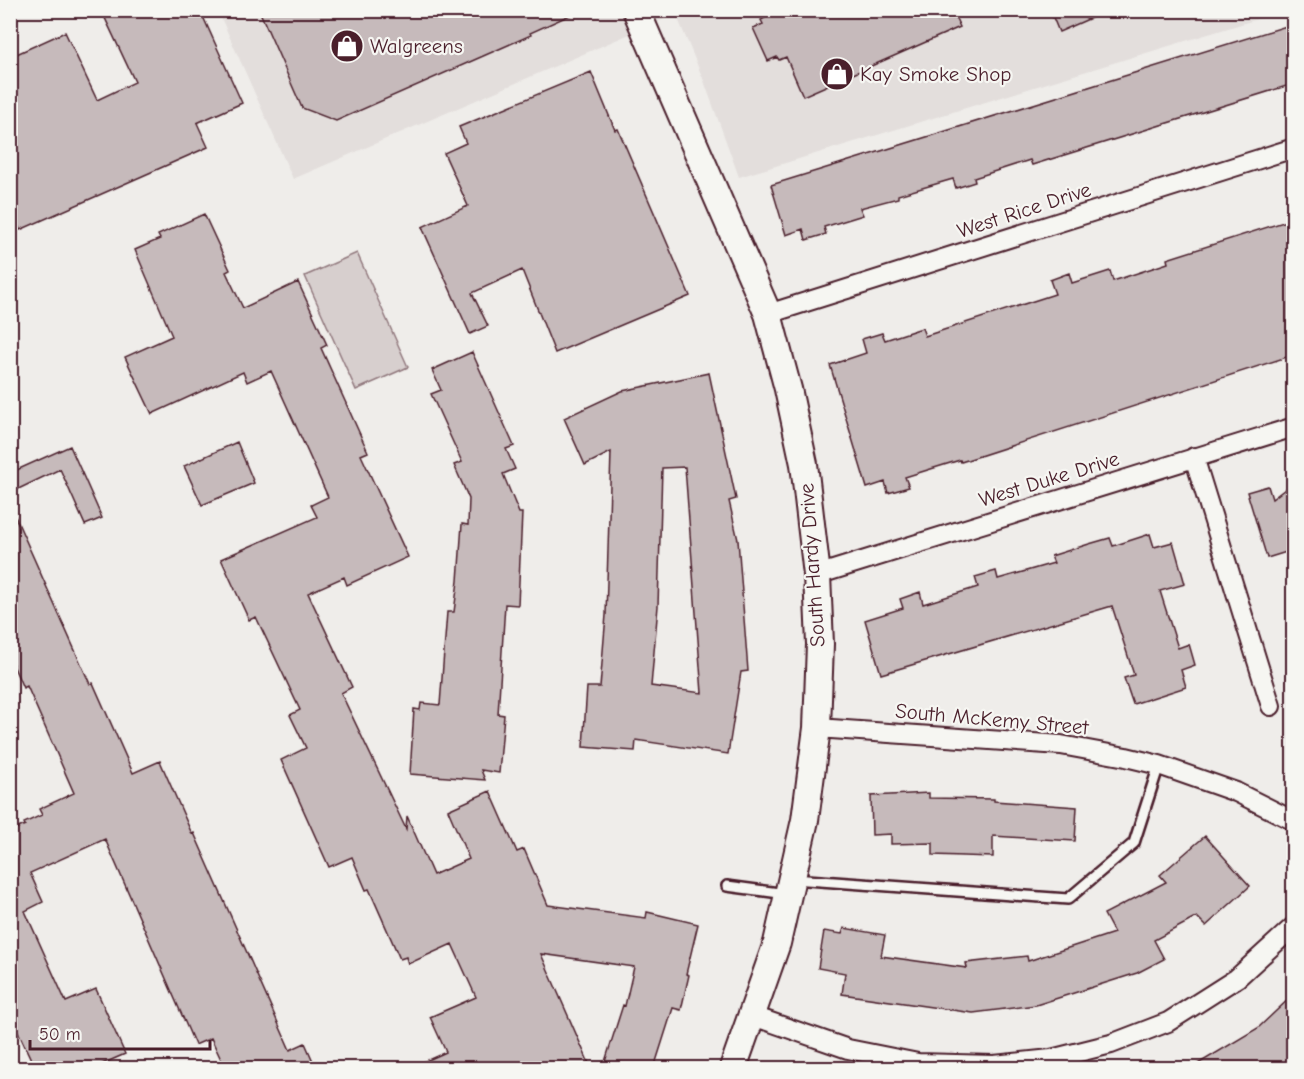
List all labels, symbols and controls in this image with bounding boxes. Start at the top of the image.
shop icon: Walgreens [329,28,365,64]
place label: Walgreens [370,34,463,58]
shop icon: Kay Smoke Shop [819,56,855,92]
place label: Kay Smoke Shop [860,62,1011,86]
street label: West Rice Drive [954,177,1094,243]
street label: West Duke Drive [976,446,1122,512]
street label: South Hardy Drive [794,482,830,648]
street label: South McKemy Street [894,699,1091,739]
scale bar [30,1013,210,1051]
text: 50 m [39,1024,81,1045]

